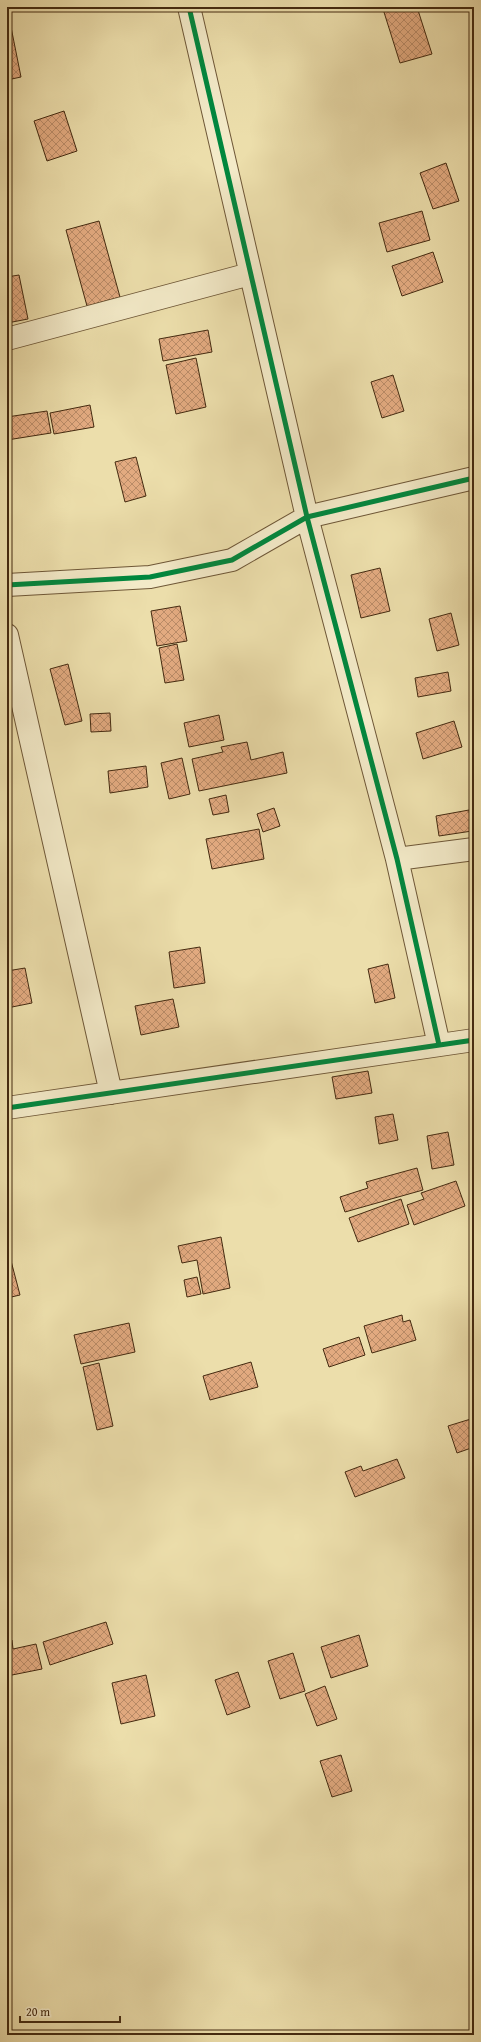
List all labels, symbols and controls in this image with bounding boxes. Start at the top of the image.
scale bar [20,1998,120,2024]
text: 20 m [26,2003,50,2020]

